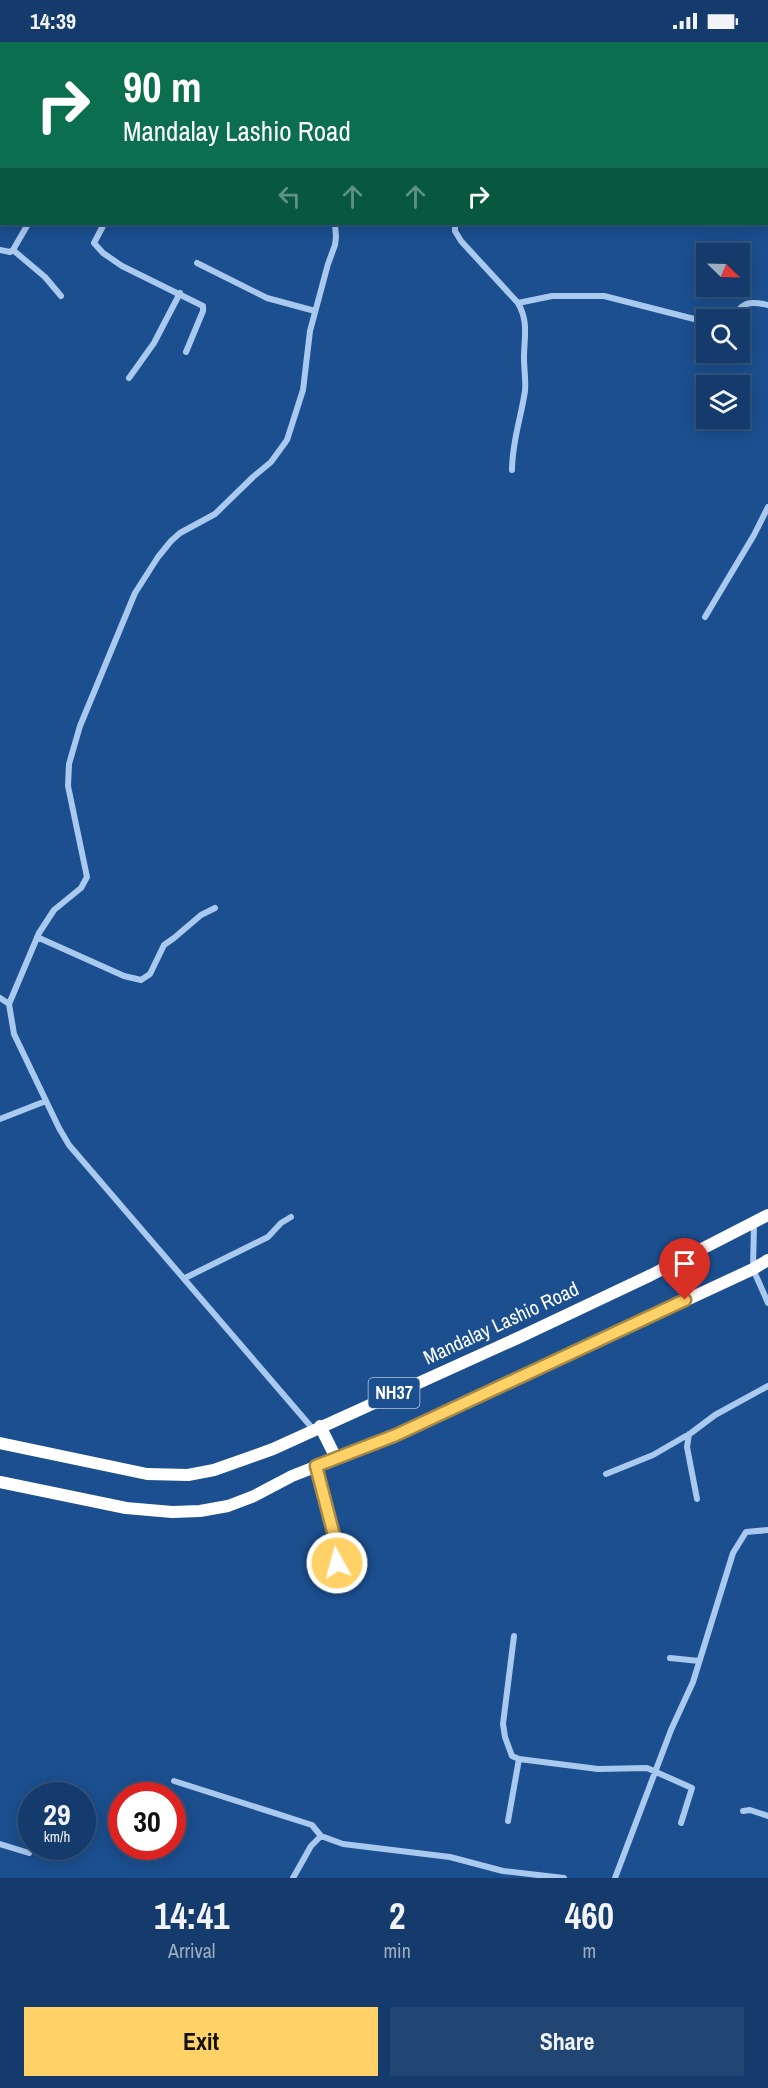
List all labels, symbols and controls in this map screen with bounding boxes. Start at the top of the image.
text: 14:39 [30,6,76,36]
text: 90 m [123,59,202,115]
icon: right [24,66,102,144]
text: Mandalay Lashio Road [123,113,351,149]
icon: left [273,180,306,213]
icon: ahead [336,180,369,213]
icon: ahead [399,180,432,213]
icon: right [462,180,495,213]
north arrow [696,243,750,297]
map controls [696,243,750,429]
button: search [696,309,750,363]
button: layers [696,375,750,429]
pin [659,1238,710,1300]
icon: arrive [668,1247,701,1280]
street label: Mandalay Lashio Road [419,1275,583,1370]
road number: NH37 [368,1378,420,1408]
position arrow [305,1531,369,1595]
speed limit sign: 30 [108,1782,186,1860]
text: 29 [43,1794,71,1834]
text: km/h [44,1826,70,1847]
text: 14:41 [154,1892,229,1940]
text: 2 [389,1892,405,1940]
text: 460 [565,1892,614,1940]
text: Arrival [168,1937,215,1964]
text: min [383,1937,411,1964]
text: m [583,1937,596,1964]
button: Exit [24,2007,378,2076]
button: Share [390,2007,744,2076]

